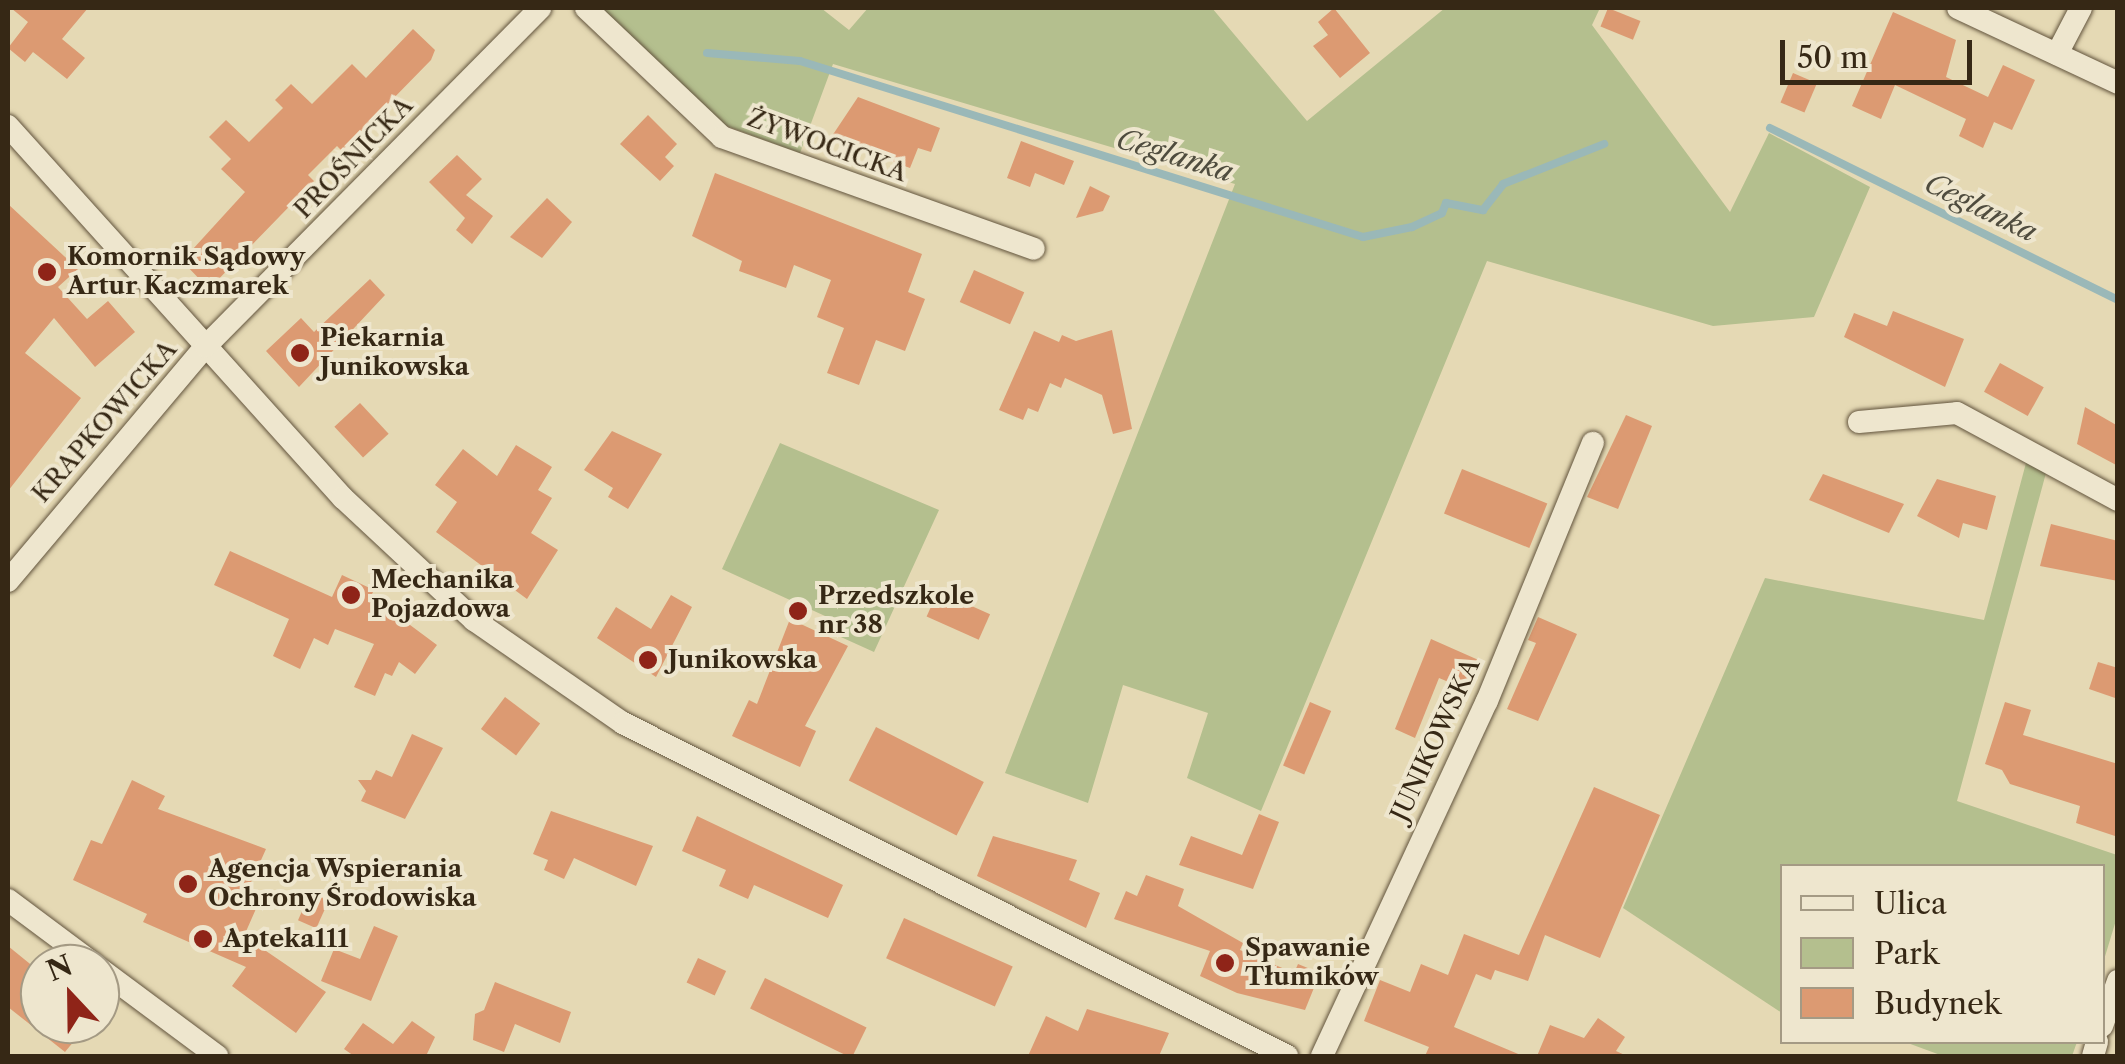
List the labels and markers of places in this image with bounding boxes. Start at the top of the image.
place label: Komornik Sądowy Artur Kaczmarek [67,243,306,302]
marker: Komornik Sądowy Artur Kaczmarek [36,261,58,283]
place label: Piekarnia Junikowska [320,324,469,383]
marker: Piekarnia Junikowska [289,342,311,364]
place label: Mechanika Pojazdowa [371,566,514,625]
place label: Przedszkole nr 38 [818,582,974,641]
marker: Mechanika Pojazdowa [340,584,362,606]
marker: Przedszkole nr 38 [787,600,809,622]
place label: Junikowska [668,645,817,675]
marker: Junikowska [637,649,659,671]
place label: Agencja Wspierania Ochrony Środowiska [208,855,477,914]
marker: Agencja Wspierania Ochrony Środowiska [177,873,199,895]
place label: Apteka111 [223,924,348,954]
marker: Apteka111 [192,928,214,950]
place label: Spawanie Tłumików [1245,934,1378,993]
marker: Spawanie Tłumików [1214,952,1236,974]

